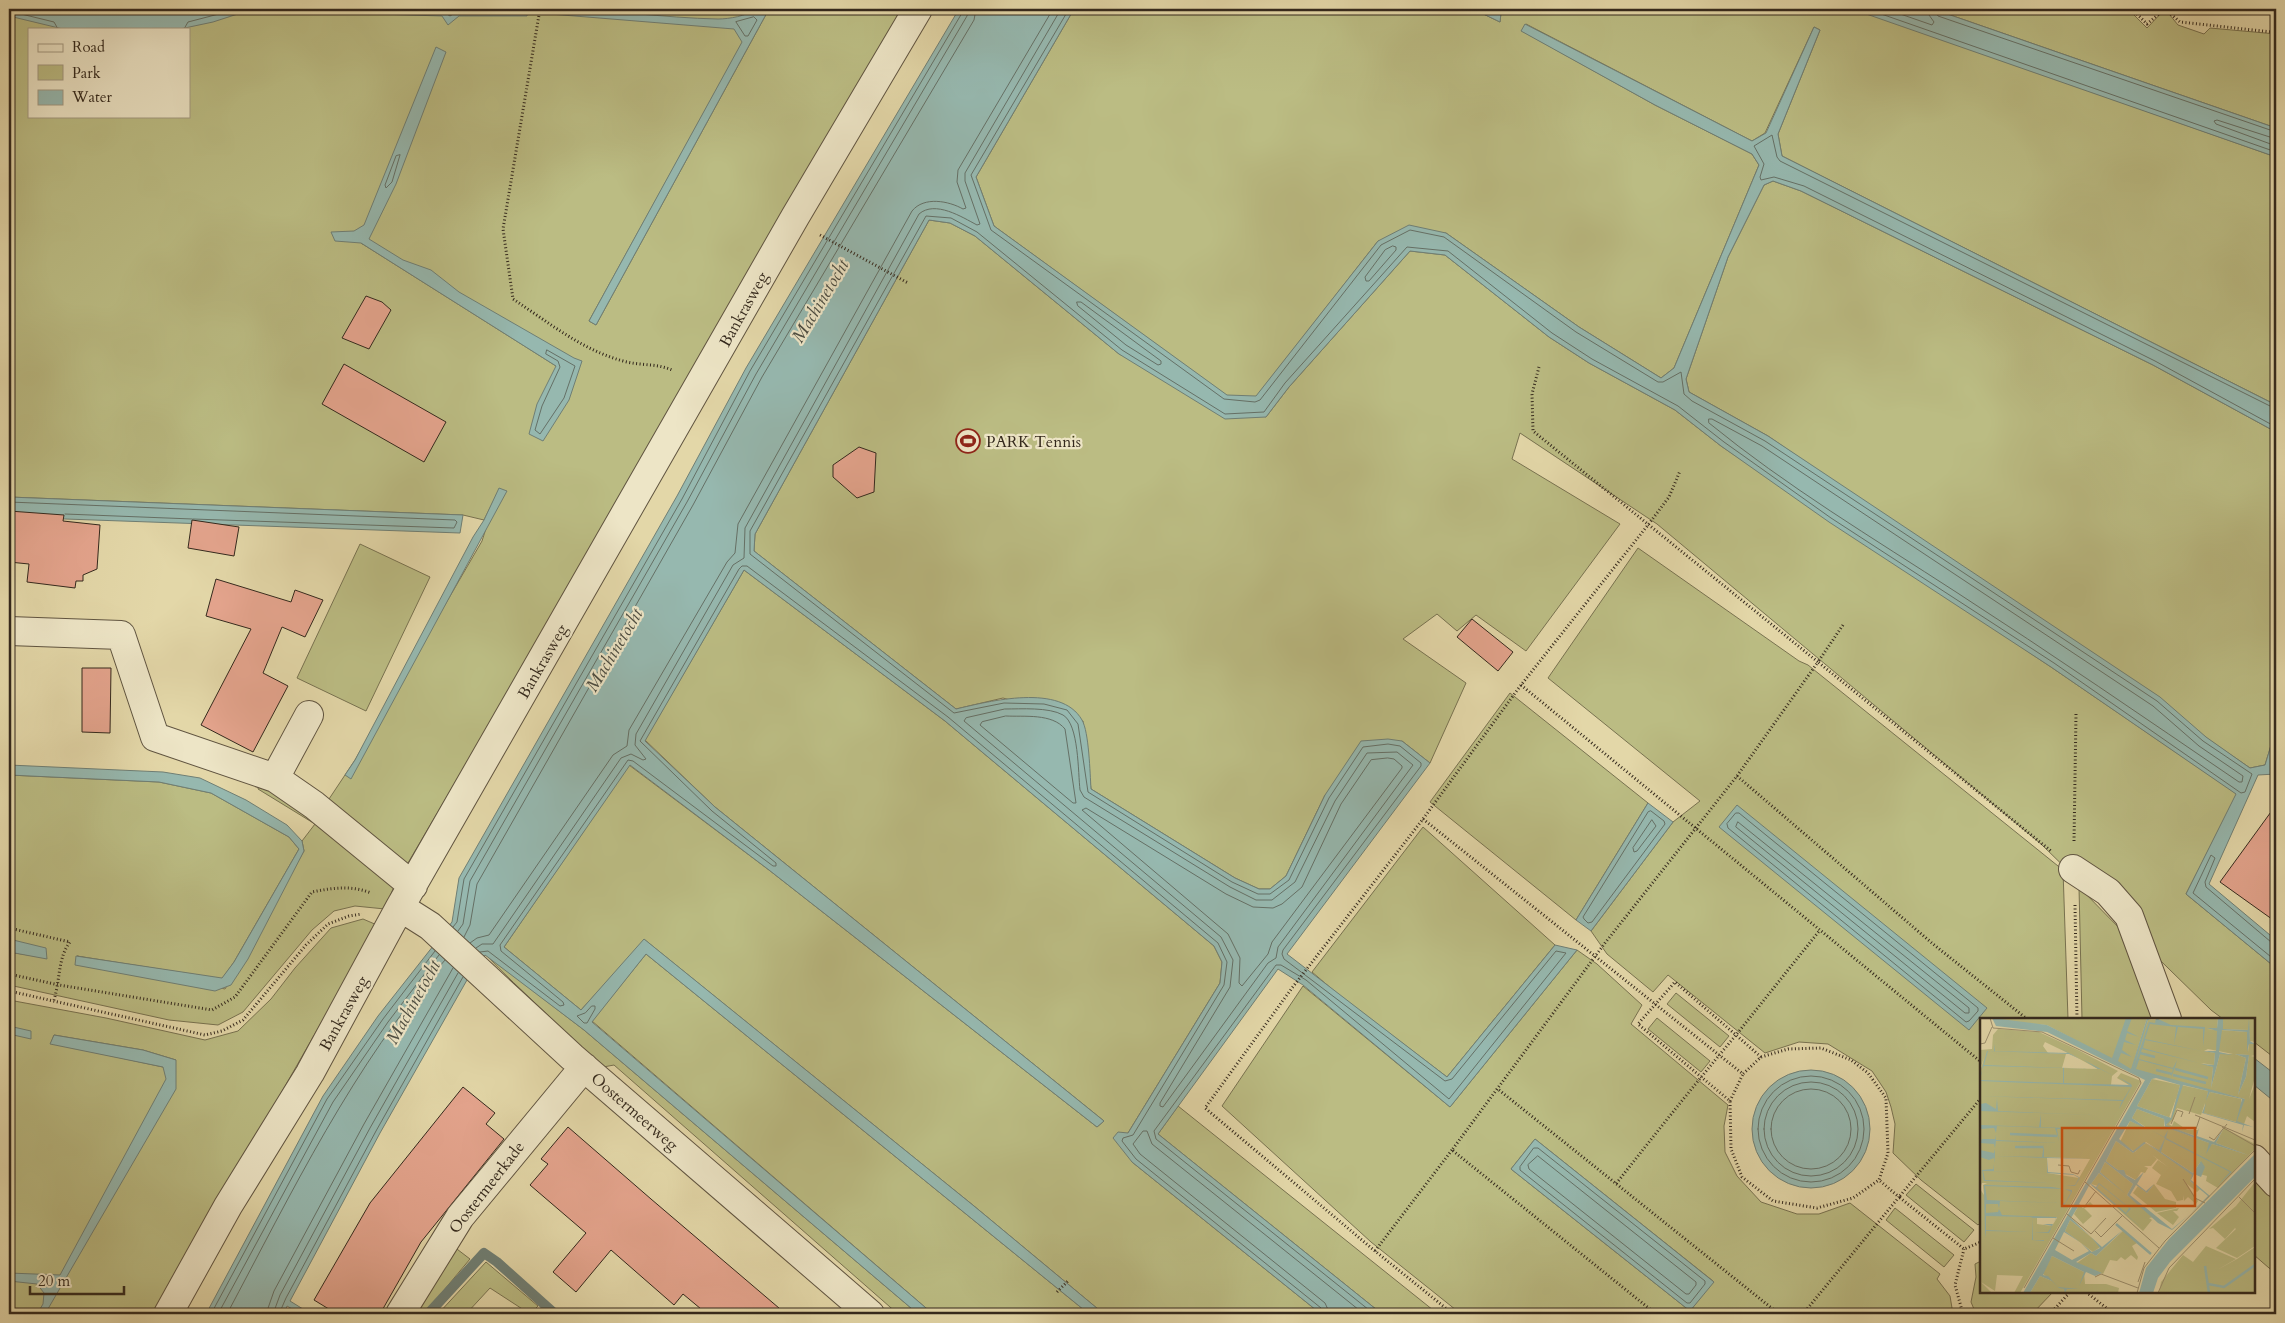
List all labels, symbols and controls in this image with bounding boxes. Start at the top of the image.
legend [28,28,190,118]
text: Road [72,37,105,57]
text: Park [72,63,101,83]
text: Water [71,87,113,107]
water label: Machinetocht [786,254,856,348]
street label: Bankrasweg [714,268,774,351]
sports icon: PARK Tennis [955,428,981,454]
place label: PARK Tennis [986,431,1081,453]
water label: Machinetocht [580,603,650,697]
street label: Bankrasweg [513,620,573,703]
water label: Machinetocht [380,955,447,1049]
street label: Bankrasweg [314,972,374,1055]
inset map [1980,1018,2255,1293]
street label: Oostermeerweg [586,1068,683,1156]
street label: Oostermeerkade [444,1137,530,1238]
scale bar [30,1263,124,1295]
text: 20 m [38,1271,70,1291]

